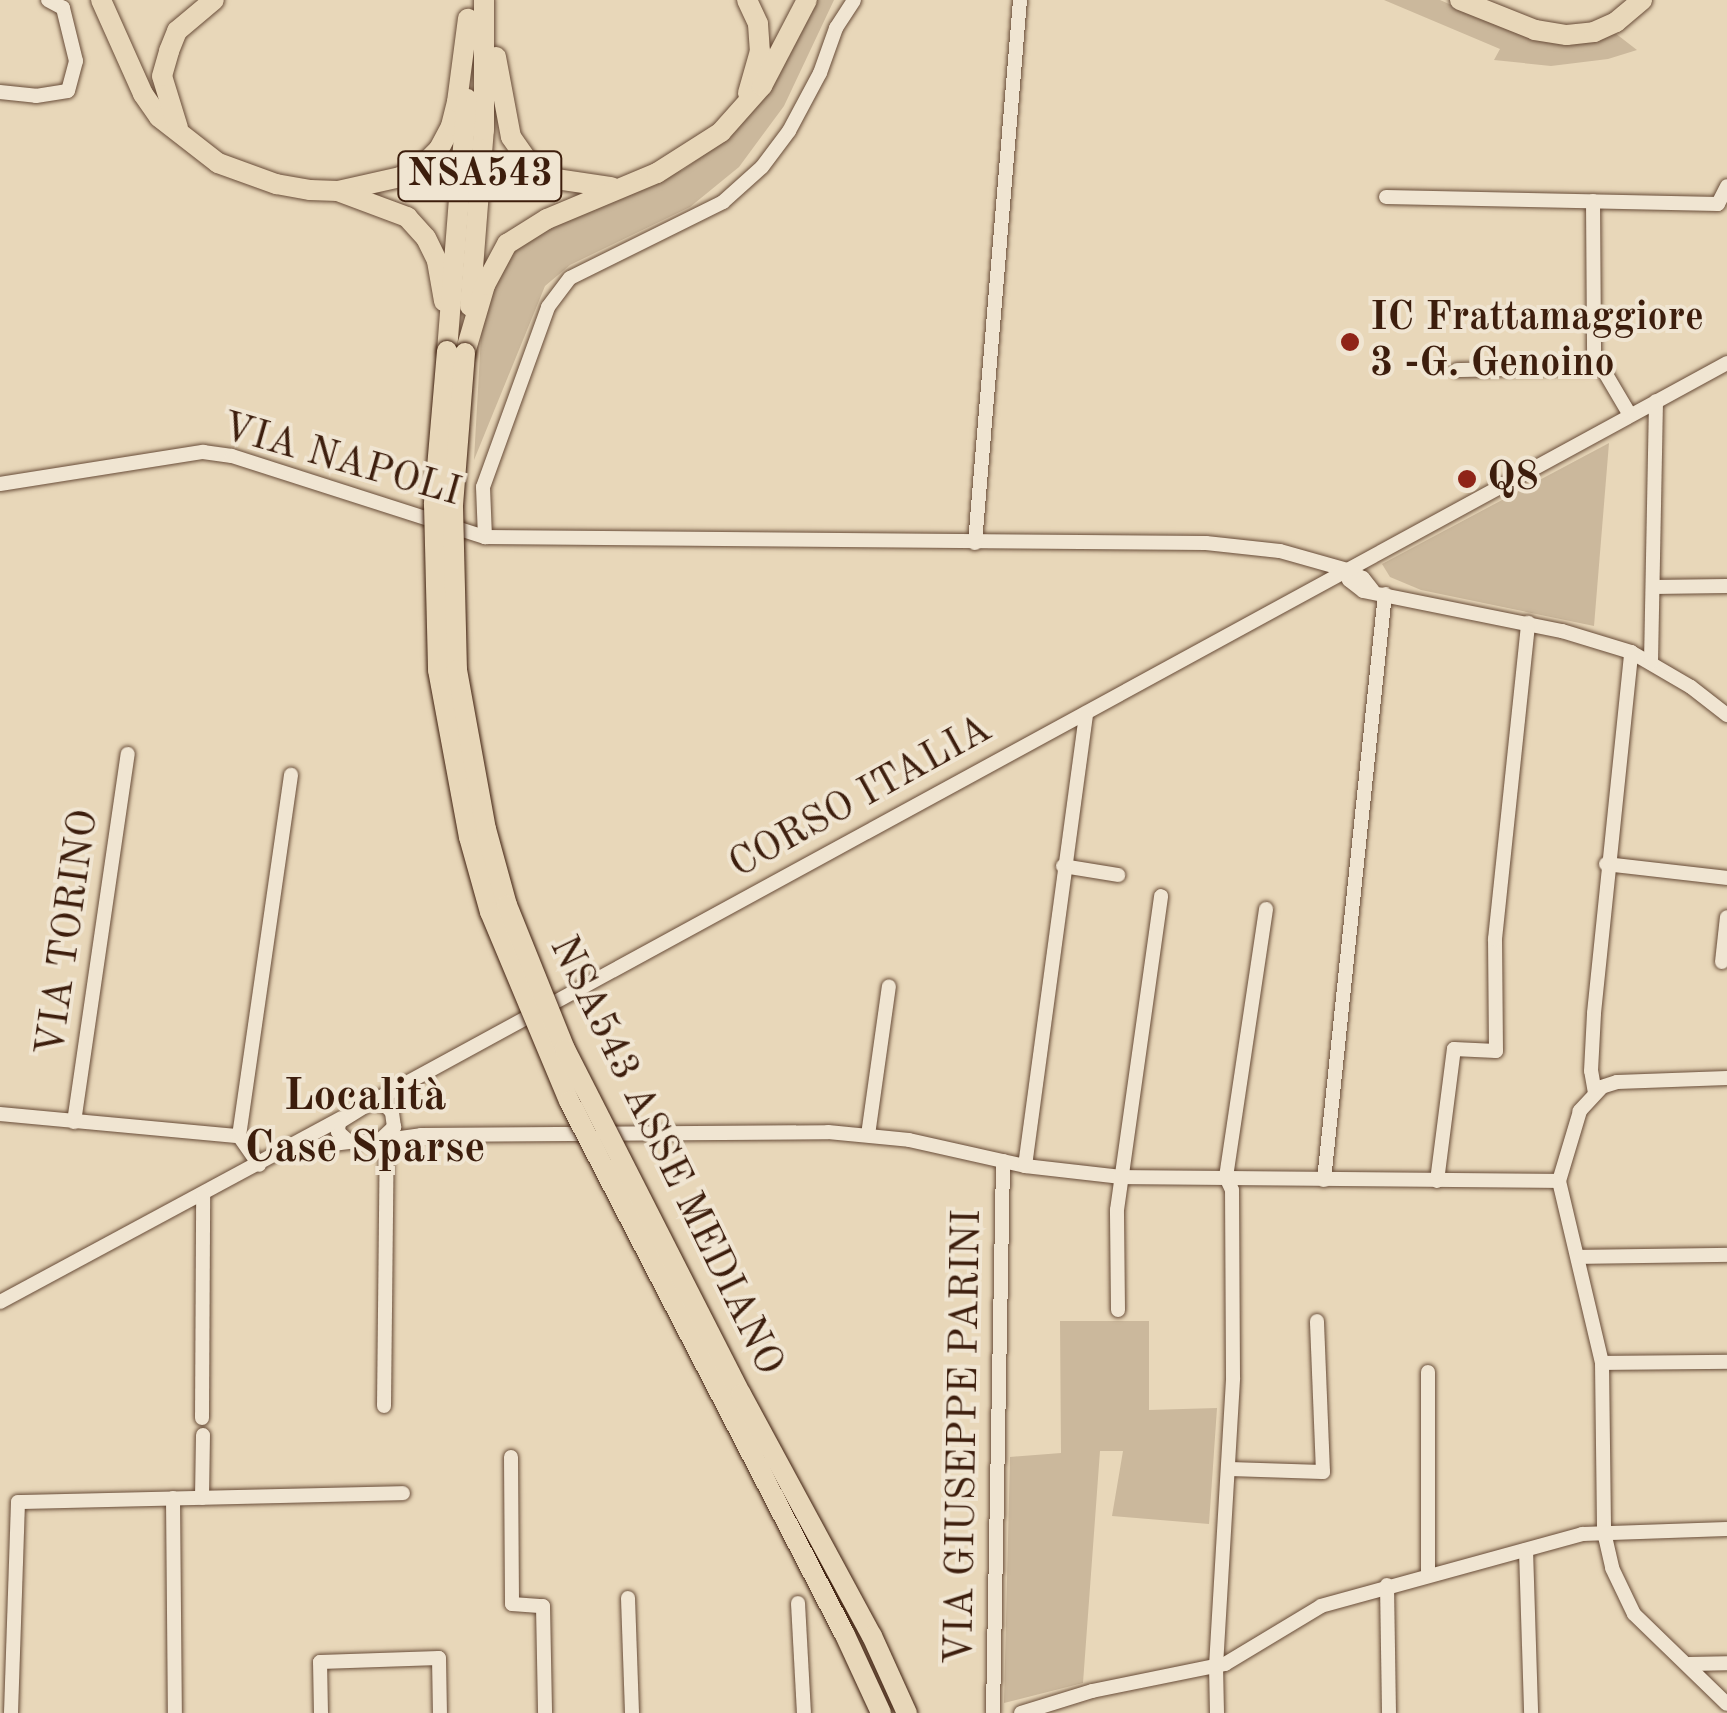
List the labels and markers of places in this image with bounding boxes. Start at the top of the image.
place label: IC Frattamaggiore 3 -G. Genoino [1370,295,1704,389]
marker: IC Frattamaggiore 3 -G. Genoino [1339,331,1361,353]
place label: Q8 [1487,455,1539,503]
marker: Q8 [1456,468,1478,490]

